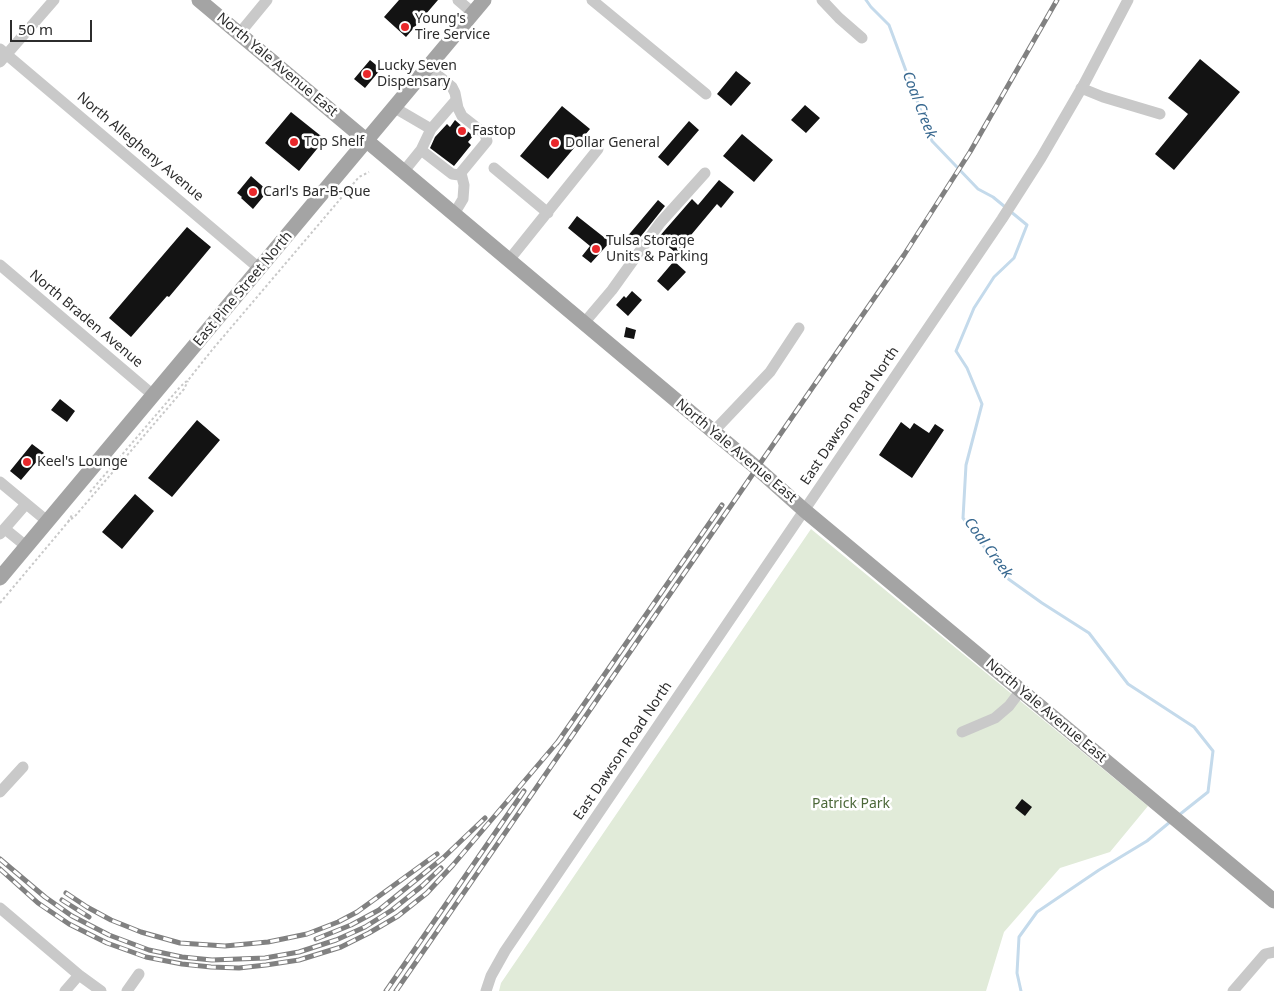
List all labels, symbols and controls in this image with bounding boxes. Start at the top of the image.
scale bar [12,10,95,42]
street label: North Yale Avenue East [213,10,341,120]
place label: Young's Tire Service [415,11,490,44]
text: 50 m [18,19,53,39]
marker: Young's Tire Service [399,21,411,33]
place label: Lucky Seven Dispensary [377,58,457,90]
marker: Lucky Seven Dispensary [361,68,373,80]
water label: Coal Creek [898,69,940,141]
street label: North Allegheny Avenue [73,89,207,205]
place label: Fastop [472,123,516,139]
marker: Fastop [456,125,468,137]
place label: Top Shelf [304,134,364,150]
place label: Dollar General [565,135,660,151]
marker: Top Shelf [288,136,300,148]
marker: Dollar General [549,137,561,149]
place label: Carl's Bar-B-Que [263,184,371,200]
marker: Carl's Bar-B-Que [247,186,259,198]
street label: East Pine Street North [190,228,296,350]
place label: Tulsa Storage Units & Parking [606,233,708,266]
marker: Tulsa Storage Units & Parking [590,243,602,255]
street label: North Braden Avenue [26,267,146,371]
street label: East Dawson Road North [797,344,903,488]
street label: North Yale Avenue East [672,396,800,506]
place label: Keel's Lounge [37,454,128,470]
marker: Keel's Lounge [21,456,33,468]
water label: Coal Creek [960,514,1016,582]
street label: North Yale Avenue East [982,656,1110,766]
street label: East Dawson Road North [570,679,676,823]
park label: Patrick Park [812,796,890,812]

